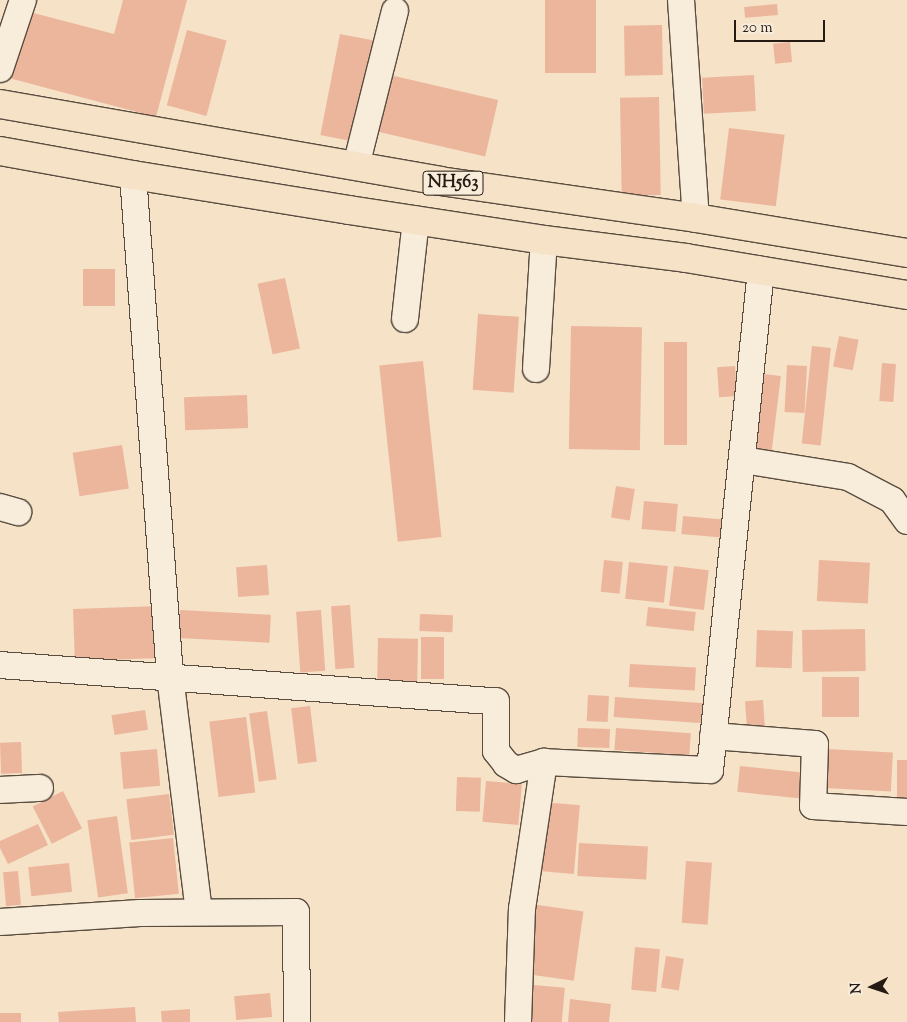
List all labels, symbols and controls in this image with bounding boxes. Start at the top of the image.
scale bar [737,10,828,42]
text: 20 m [742,18,773,39]
road number: NH563 [422,168,484,198]
north arrow [847,962,897,1012]
text: N [847,982,867,994]

